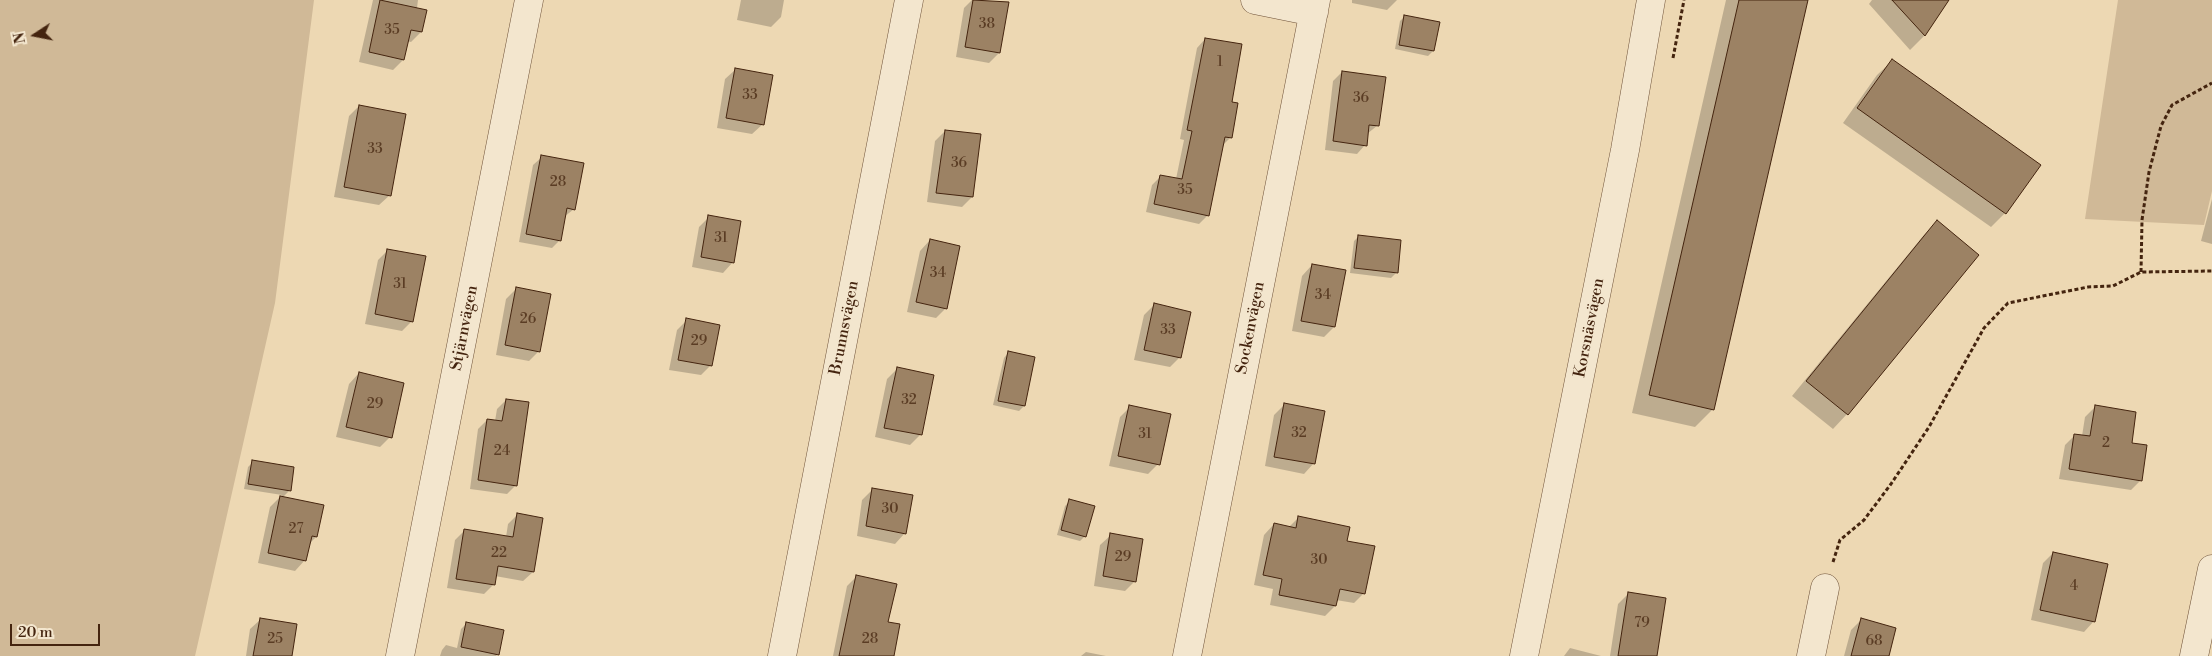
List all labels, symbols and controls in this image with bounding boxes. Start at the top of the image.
north arrow [10,10,60,60]
house number: 38 [979,17,995,33]
house number: 35 [384,23,400,39]
text: N [10,31,30,45]
house number: 1 [1217,55,1223,71]
house number: 33 [742,88,758,104]
house number: 36 [1353,91,1369,107]
house number: 33 [367,142,383,158]
house number: 36 [951,156,967,172]
house number: 28 [550,175,566,191]
house number: 35 [1177,183,1193,199]
house number: 31 [714,231,728,247]
house number: 34 [930,266,946,282]
house number: 31 [393,277,407,293]
street label: Korsnäsvägen [1571,277,1609,379]
street label: Brunnsvägen [826,279,864,377]
street label: Sockenvägen [1233,280,1269,376]
street label: Stjärnvägen [447,284,483,372]
house number: 34 [1315,288,1331,304]
house number: 26 [520,312,536,328]
house number: 33 [1160,323,1176,339]
house number: 29 [691,334,707,350]
house number: 32 [901,393,917,409]
house number: 29 [367,397,383,413]
house number: 32 [1291,426,1307,442]
house number: 31 [1138,427,1152,443]
house number: 2 [2102,436,2110,452]
house number: 24 [494,444,510,460]
house number: 30 [881,502,899,518]
house number: 27 [289,522,303,538]
house number: 22 [491,546,507,562]
house number: 29 [1115,550,1131,566]
house number: 30 [1310,553,1328,569]
house number: 4 [2070,579,2078,595]
scale bar [12,614,102,646]
house number: 79 [1634,616,1650,632]
text: 20 m [18,623,53,642]
house number: 25 [267,632,283,648]
house number: 28 [862,632,878,648]
house number: 68 [1865,634,1883,650]

